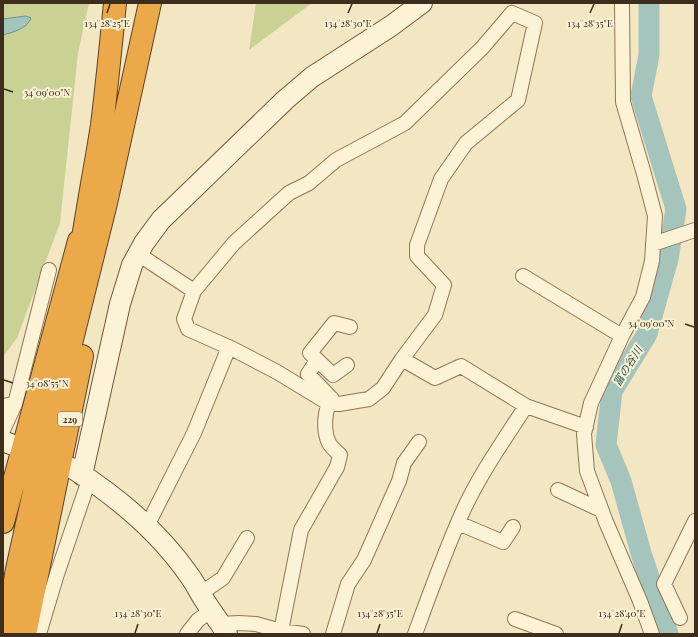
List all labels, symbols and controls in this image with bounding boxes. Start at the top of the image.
text: 134°28'25"E [84,16,130,30]
text: 134°28'30"E [324,16,372,30]
text: 134°28'35"E [567,16,613,30]
text: 34°09'00"N [24,85,70,99]
text: 34°09'00"N [628,316,674,330]
water label: 富の谷川 [609,343,646,389]
text: 34°08'55"N [25,376,69,390]
road number: 229 [58,412,82,426]
text: 134°28'30"E [114,606,162,620]
text: 134°28'35"E [357,606,403,620]
text: 134°28'40"E [599,606,645,620]

